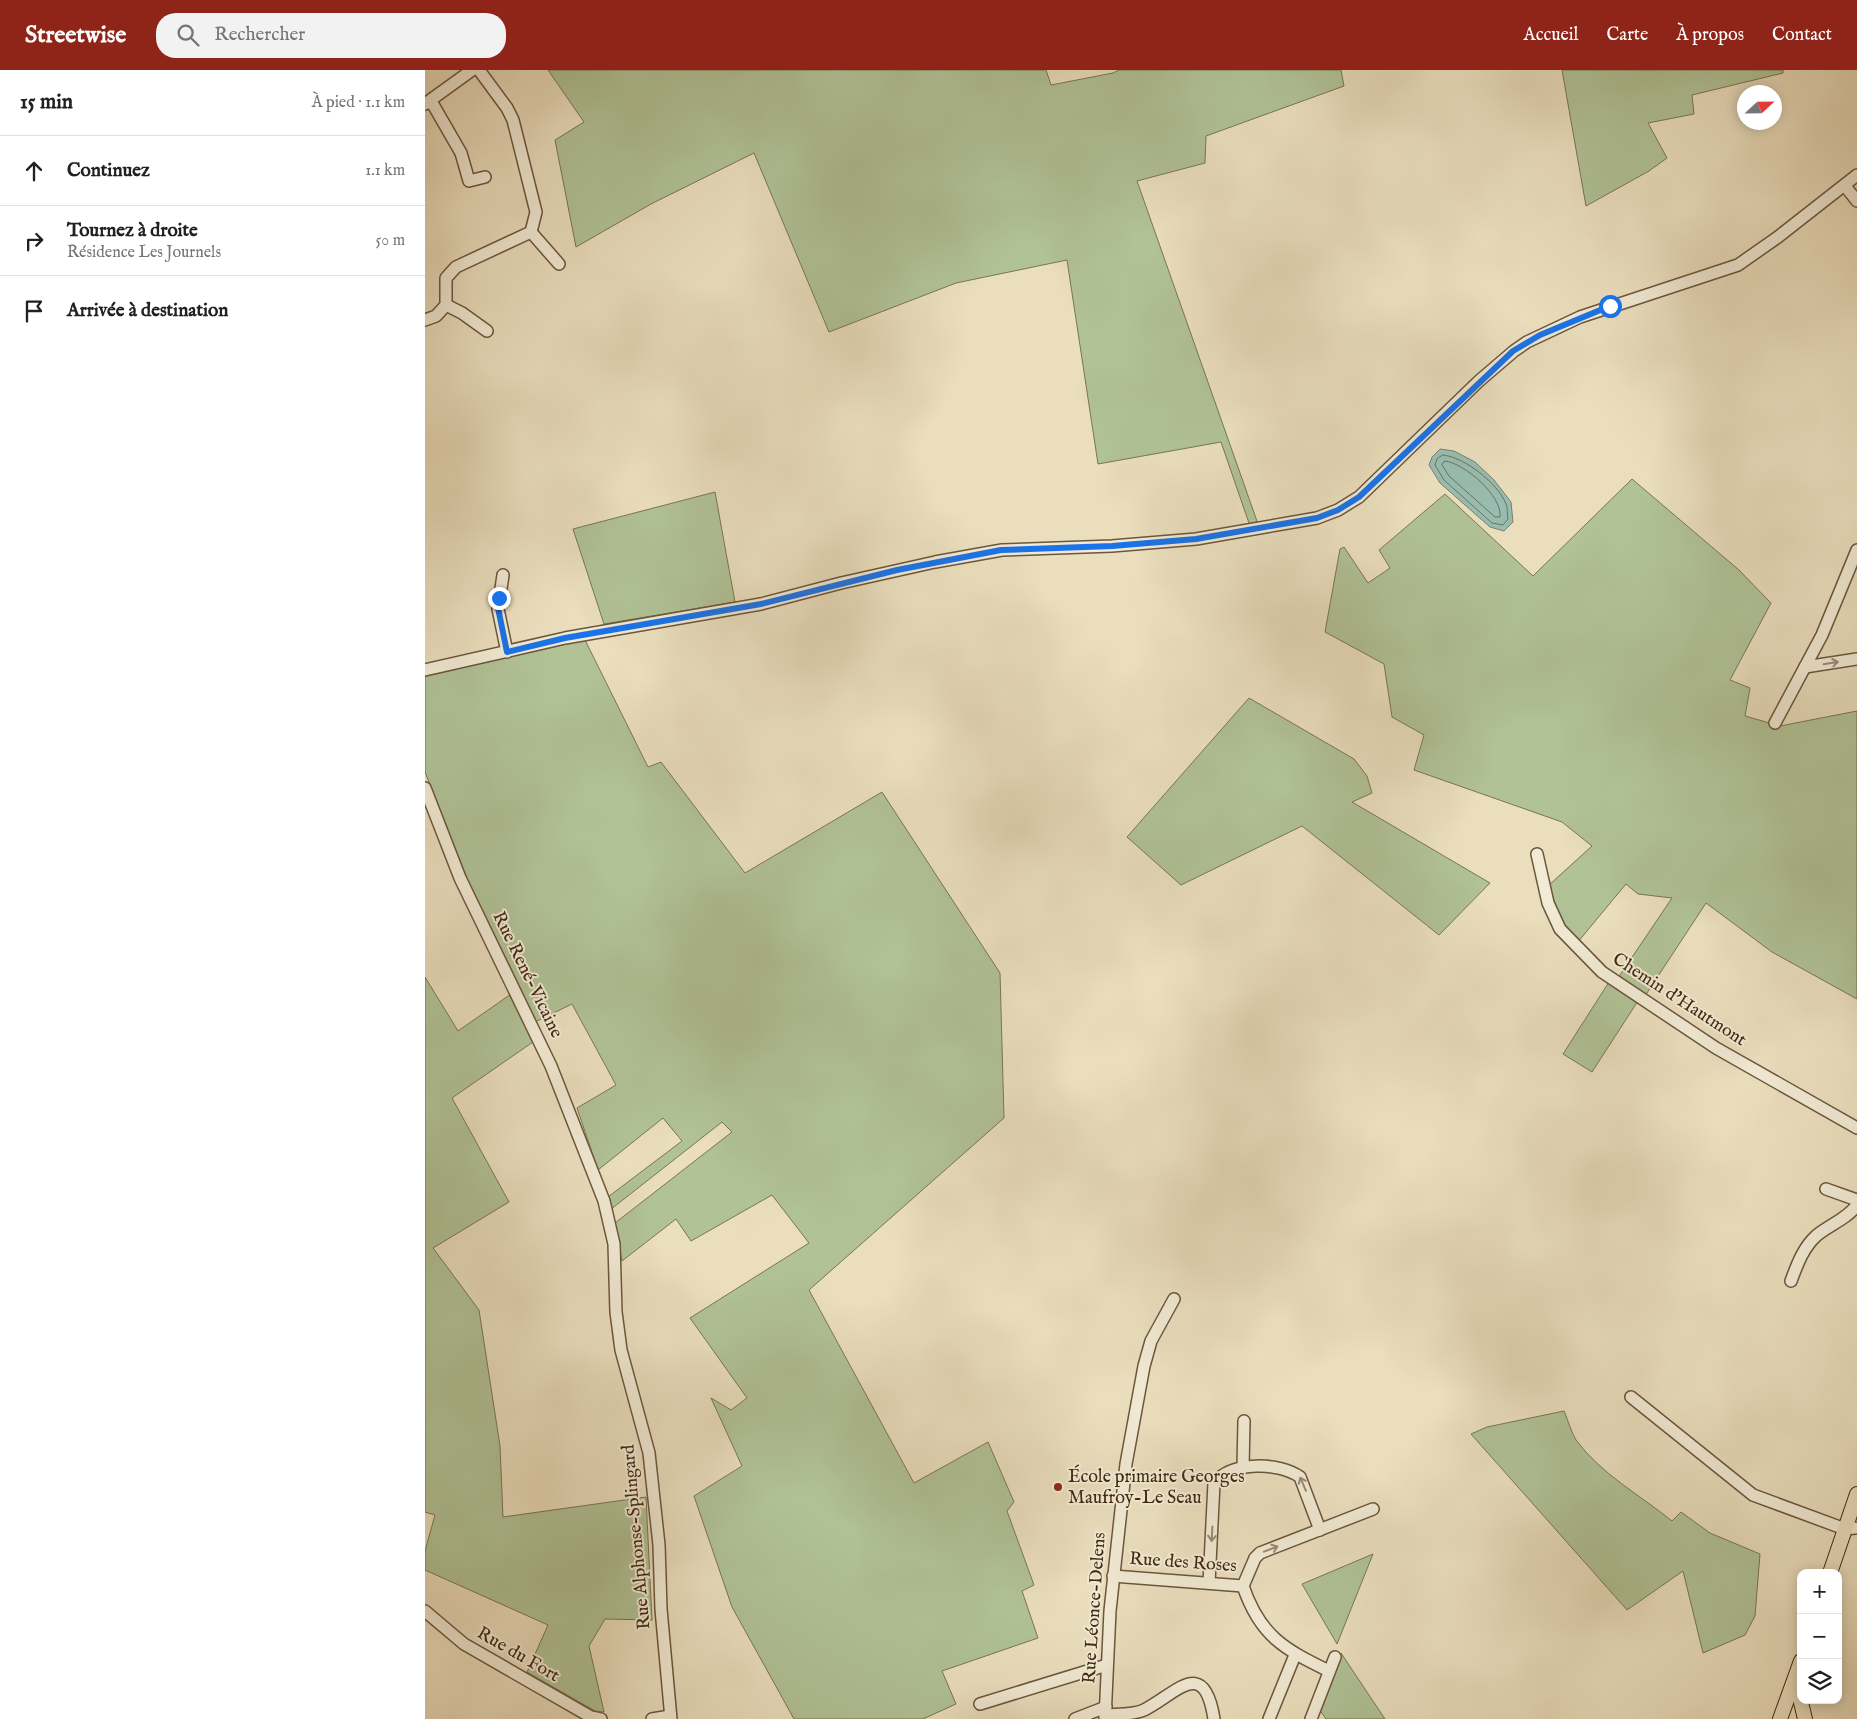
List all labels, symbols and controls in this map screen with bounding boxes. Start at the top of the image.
search box [156,13,506,58]
text: Streetwise [25,20,126,51]
icon: search [174,21,202,49]
text: Rechercher [214,23,305,47]
text: Accueil [1524,24,1579,47]
text: Carte [1607,24,1648,47]
text: À propos [1676,24,1744,47]
text: Contact [1772,24,1832,47]
north arrow [1737,85,1782,130]
text: 15 min [20,89,73,116]
text: À pied · 1.1 km [312,93,405,113]
icon: ahead [20,157,48,185]
text: Continuez [67,159,150,183]
text: 1.1 km [365,161,405,181]
text: Tournez à droite [67,219,198,243]
icon: right [20,227,48,255]
text: 50 m [376,231,405,251]
text: Résidence Les Journels [67,243,221,263]
route start [1599,295,1622,318]
icon: arrive [20,297,48,325]
text: Arrivée à destination [67,299,228,323]
route end [488,587,511,610]
one-way arrow [1823,658,1839,668]
street label: Rue René-Vicaine [486,908,568,1042]
street label: Chemin d'Hautmont [1608,948,1750,1052]
street label: Rue Alphonse-Splingard [617,1443,657,1630]
place label: École primaire Georges Maufroy-Le Seau [1068,1464,1244,1510]
one-way arrow [1297,1477,1307,1492]
marker: École primaire Georges Maufroy-Le Seau [1052,1481,1064,1493]
one-way arrow [1207,1525,1216,1541]
street label: Rue Léonce-Delens [1078,1532,1112,1684]
one-way arrow [1263,1544,1278,1553]
street label: Rue des Roses [1129,1548,1237,1578]
map controls [1797,1569,1842,1704]
button: + [1797,1569,1842,1614]
button: − [1797,1614,1842,1659]
street label: Rue du Fort [473,1622,563,1688]
button: layers [1797,1659,1842,1704]

